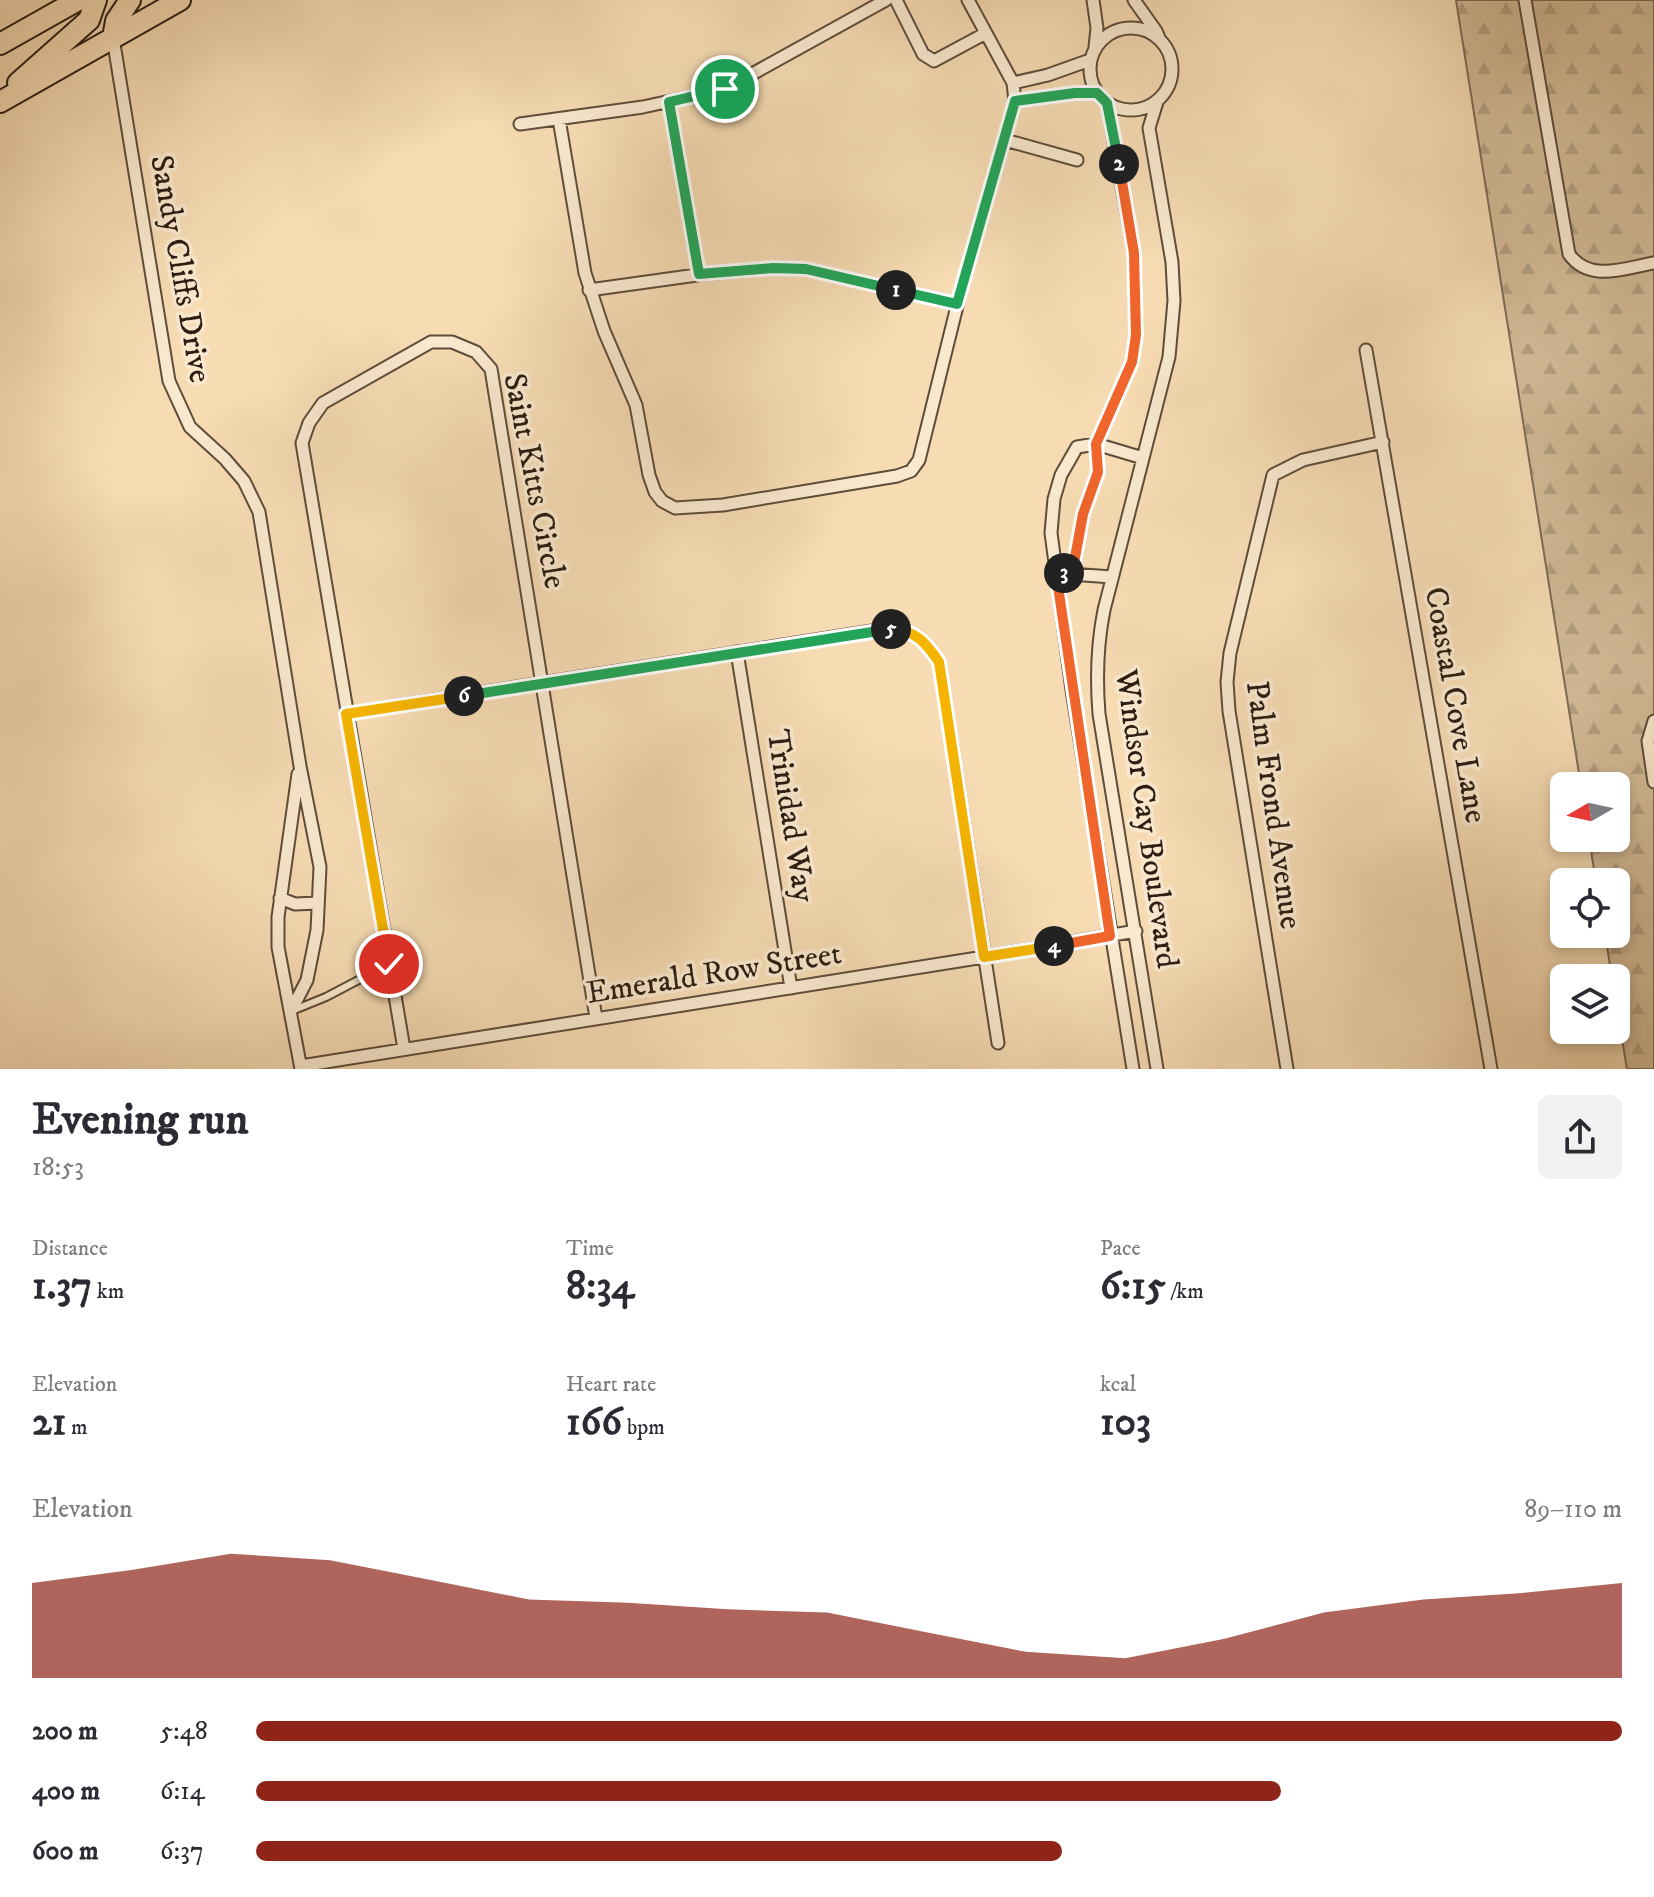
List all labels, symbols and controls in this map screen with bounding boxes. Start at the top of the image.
pin [691,55,759,123]
icon: arrive [703,67,747,111]
pin: 2 [1099,144,1139,184]
text: 2 [1114,150,1124,177]
street label: Sandy Cliffs Drive [140,152,220,386]
pin: 1 [876,270,916,310]
text: 1 [892,276,900,303]
street label: Saint Kitts Circle [494,370,574,592]
pin: 3 [1044,553,1084,593]
text: 3 [1060,559,1068,586]
street label: Coastal Cove Lane [1415,584,1495,826]
pin: 5 [871,609,911,649]
text: 5 [886,615,896,642]
street label: Windsor Cay Boulevard [1105,666,1187,971]
pin: 6 [444,676,484,716]
street label: Palm Frond Avenue [1236,678,1310,932]
text: 6 [458,682,470,709]
street label: Trinidad Way [757,727,824,906]
north arrow [1550,772,1630,852]
map controls [1550,772,1630,1044]
button: locate [1550,868,1630,948]
pin: 4 [1034,926,1074,966]
pin [355,930,423,998]
text: 4 [1048,932,1060,959]
street label: Emerald Row Street [584,934,844,1014]
icon: check [367,942,411,986]
button: layers [1550,964,1630,1044]
text: Evening run [32,1093,249,1148]
button: share [1538,1095,1622,1179]
text: 18:53 [32,1151,84,1184]
text: Distance [32,1235,108,1262]
text: Time [566,1235,614,1262]
text: Pace [1100,1235,1141,1262]
text: 1.37 [32,1262,92,1312]
text: 8:34 [566,1262,634,1312]
text: 6:15 [1100,1262,1166,1312]
text: km [92,1278,124,1305]
text: /km [1166,1278,1204,1305]
text: Elevation [32,1371,117,1398]
text: Heart rate [566,1371,656,1398]
text: kcal [1100,1371,1136,1398]
text: 21 [32,1398,66,1448]
text: 166 [566,1398,622,1448]
text: 103 [1100,1398,1151,1448]
text: m [66,1414,88,1441]
text: bpm [622,1414,665,1441]
text: Elevation [32,1493,133,1526]
text: 89–110 m [1524,1493,1622,1526]
text: 200 m [32,1715,98,1748]
text: 5:48 [160,1715,208,1748]
text: 400 m [32,1775,100,1808]
text: 6:14 [160,1775,205,1808]
text: 600 m [32,1835,99,1868]
text: 6:37 [160,1835,204,1868]

